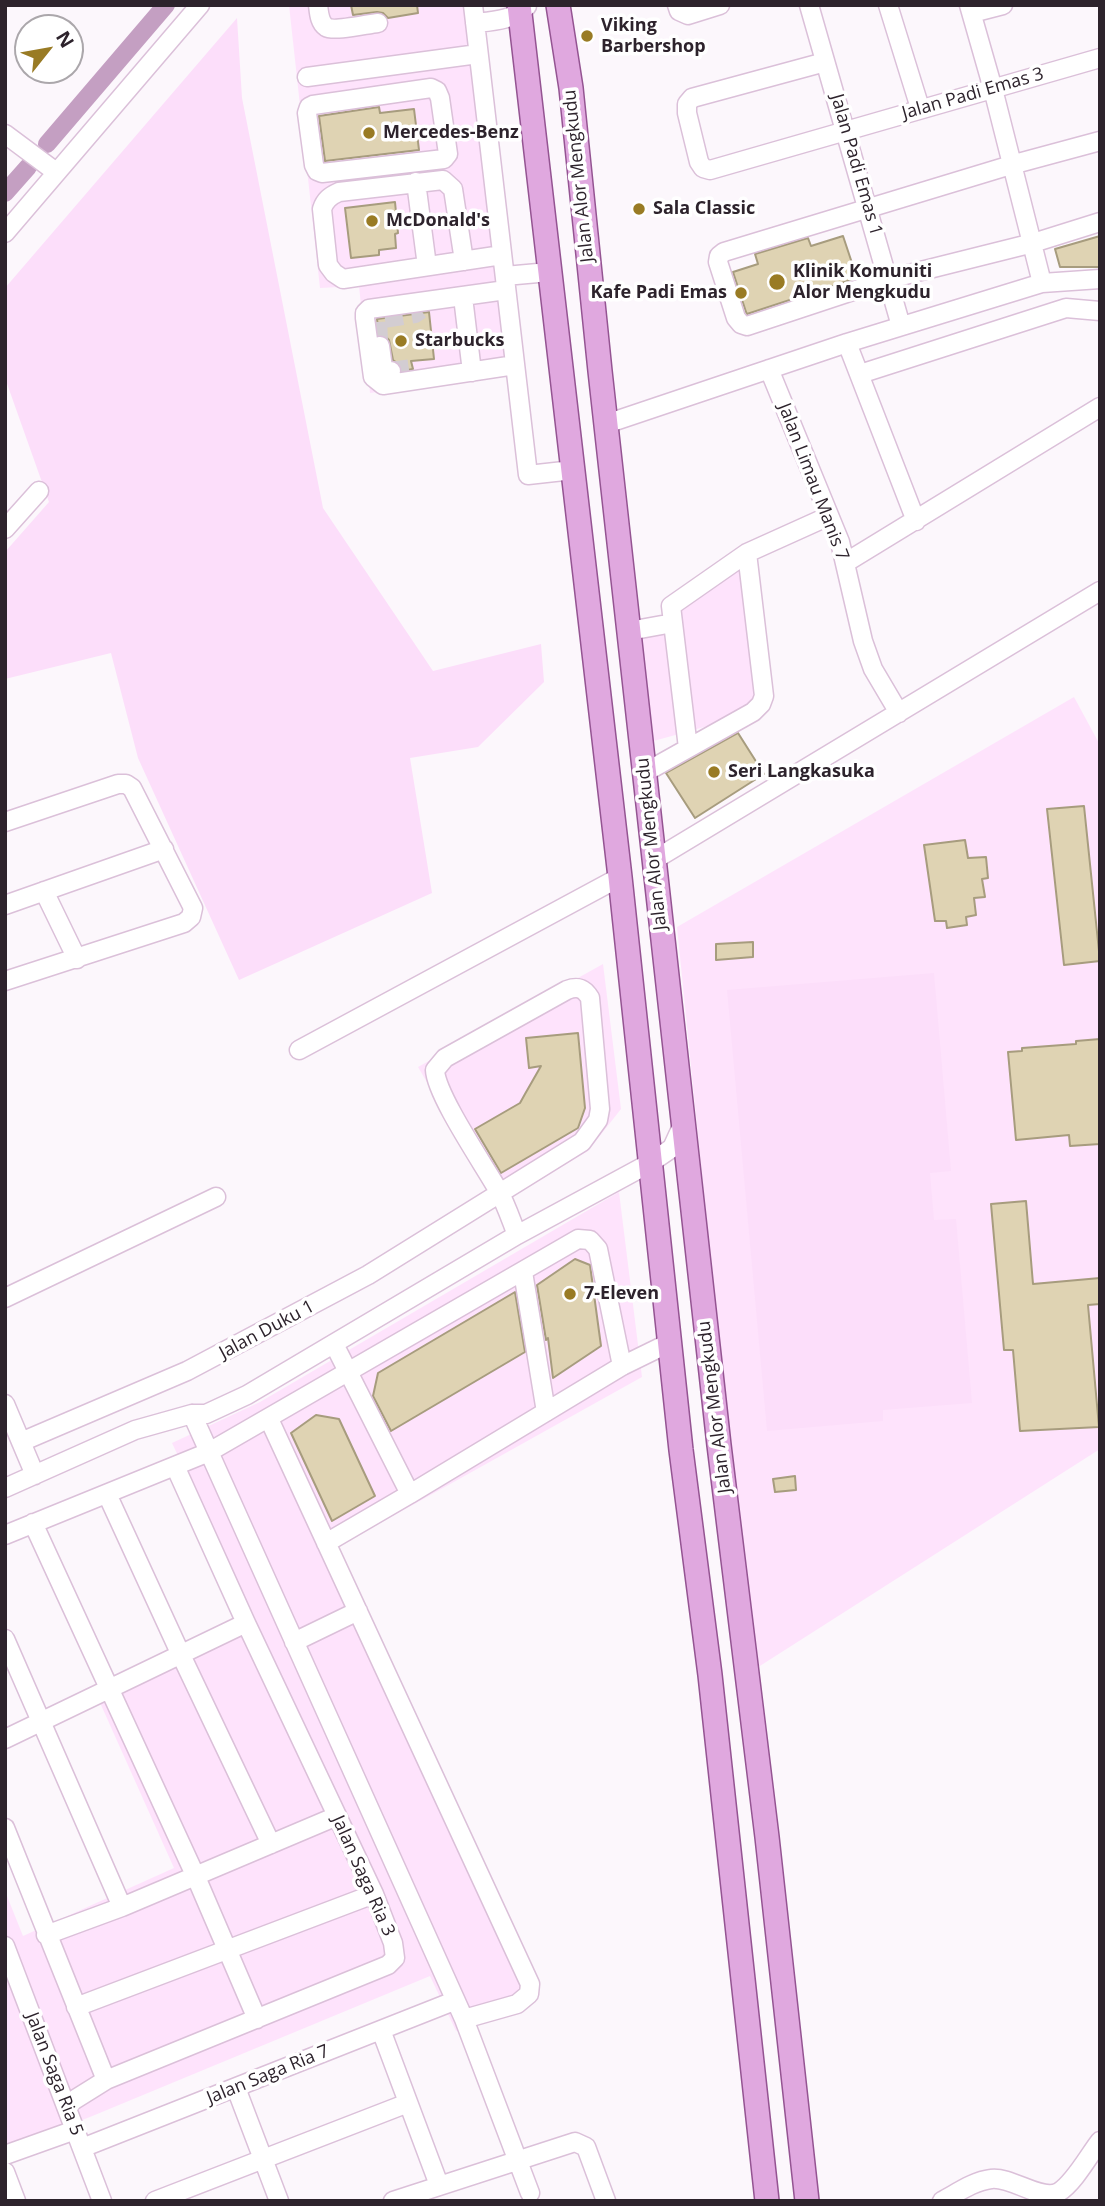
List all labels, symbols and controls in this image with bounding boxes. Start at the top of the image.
north arrow [14,14,84,84]
place label: Viking Barbershop [601,15,706,58]
text: N [50,26,80,53]
marker: Viking Barbershop [579,28,595,44]
street label: Jalan Padi Emas 3 [900,63,1046,125]
street label: Jalan Alor Mengkudu [559,89,599,263]
street label: Jalan Padi Emas 1 [825,92,887,238]
place label: Mercedes-Benz [383,122,519,144]
marker: Mercedes-Benz [361,125,377,141]
place label: Sala Classic [653,198,755,220]
marker: Sala Classic [631,201,647,217]
place label: McDonald's [386,210,490,232]
marker: McDonald's [364,213,380,229]
place label: Klinik Komuniti Alor Mengkudu [793,261,932,304]
marker: Klinik Komuniti Alor Mengkudu [767,272,787,292]
place label: Kafe Padi Emas [591,282,727,304]
marker: Kafe Padi Emas [733,285,749,301]
place label: Starbucks [415,330,504,352]
marker: Starbucks [393,333,409,349]
street label: Jalan Limau Manis 7 [773,400,853,564]
street label: Jalan Alor Mengkudu [632,757,672,931]
place label: Seri Langkasuka [728,761,875,783]
marker: Seri Langkasuka [706,764,722,780]
place label: 7-Eleven [584,1283,659,1305]
marker: 7-Eleven [562,1286,578,1302]
street label: Jalan Duku 1 [216,1296,318,1364]
street label: Jalan Alor Mengkudu [694,1320,736,1494]
street label: Jalan Saga Ria 3 [327,1812,399,1940]
street label: Jalan Saga Ria 5 [21,2009,87,2139]
street label: Jalan Saga Ria 7 [204,2041,332,2109]

